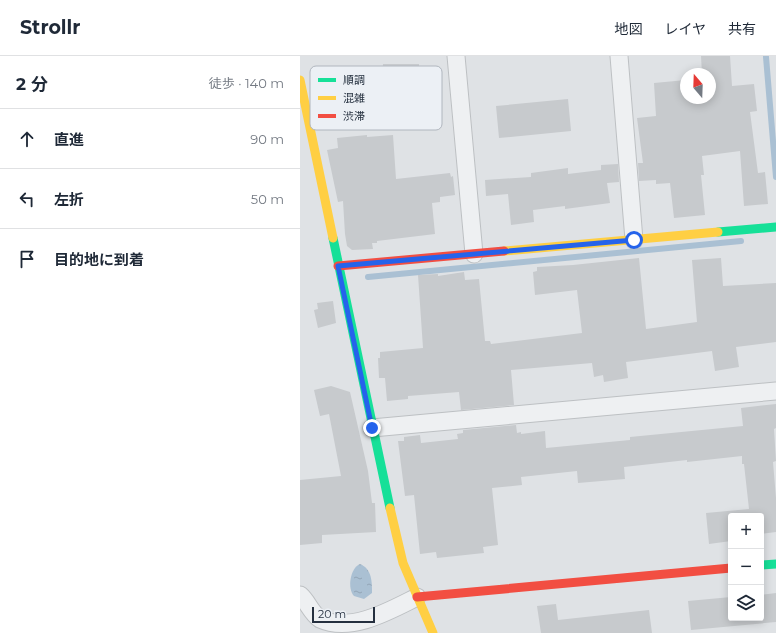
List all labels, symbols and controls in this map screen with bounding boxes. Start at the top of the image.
text: Strollr [20,16,81,39]
text: 地図 [614,20,642,38]
text: レイヤ [664,20,706,38]
text: 共有 [728,20,756,38]
legend [310,66,442,130]
north arrow [680,68,716,104]
text: 順調 [343,73,365,87]
text: 2 分 [16,74,48,94]
text: 徒歩 · 140 m [209,75,284,91]
text: 混雑 [343,91,365,105]
text: 渋滞 [343,109,365,123]
icon: ahead [16,128,38,150]
text: 直進 [54,130,84,149]
text: 90 m [250,131,284,147]
icon: left [16,188,38,210]
text: 左折 [54,190,84,209]
text: 50 m [251,191,284,207]
route start [625,231,643,249]
icon: arrive [16,248,38,270]
text: 目的地に到着 [54,250,144,269]
route end [363,419,381,437]
map controls [728,513,764,621]
button: + [728,513,764,549]
button: − [728,549,764,585]
button: layers [728,585,764,621]
scale bar [312,605,375,624]
text: 20 m [318,607,346,621]

